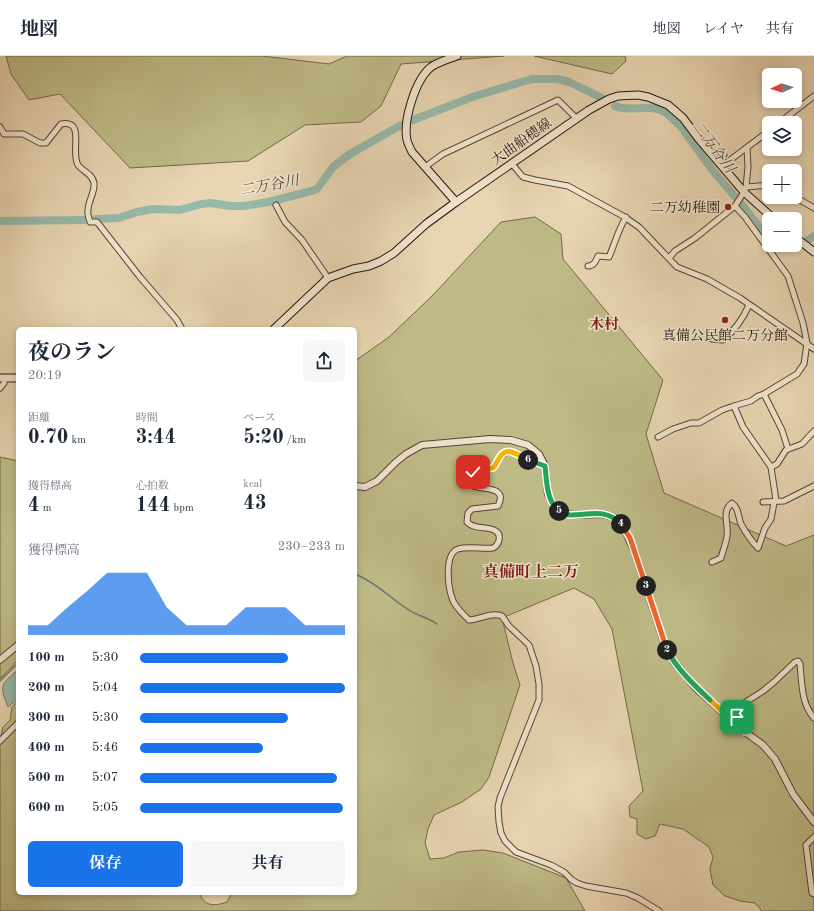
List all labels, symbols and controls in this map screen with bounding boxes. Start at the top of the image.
text: 地図 [20,21,58,40]
text: 地図 [653,22,681,36]
text: レイヤ [703,22,744,36]
text: 共有 [766,22,794,36]
north arrow [762,68,802,108]
map controls [762,68,802,252]
street label: 大曲船穂線 [488,115,554,168]
button: layers [762,116,802,156]
water label: 二万谷川 [689,118,740,178]
button: + [762,164,802,204]
water label: 二万谷川 [238,172,302,199]
place label: 二万幼稚園 [650,200,720,215]
marker: 二万幼稚園 [723,202,733,212]
button: − [762,212,802,252]
marker: 真備公民館二万分館 [720,315,730,325]
district label: 木村 [589,316,619,333]
place label: 真備公民館二万分館 [662,328,788,343]
button: share [303,340,345,382]
text: 夜のラン [28,342,116,364]
text: 20:19 [28,369,62,382]
text: 距離 [28,413,50,424]
text: 時間 [136,413,158,424]
text: ペース [243,413,276,424]
text: 0.70 [28,428,68,448]
text: 3:44 [136,428,176,448]
text: 5:20 [243,428,284,448]
text: km [68,435,86,446]
text: /km [284,435,306,446]
pin: 6 [518,450,538,470]
text: 6 [525,454,531,465]
pin [456,455,490,489]
icon: check [462,461,484,483]
text: kcal [243,479,262,490]
text: 獲得標高 [28,481,72,492]
text: 心拍数 [136,481,169,492]
text: 43 [243,494,267,514]
text: 4 [28,496,40,516]
text: 144 [136,496,170,516]
pin: 5 [549,501,569,521]
text: m [40,503,51,514]
text: bpm [170,503,194,514]
text: 5 [556,505,562,516]
pin: 4 [611,514,631,534]
text: 4 [618,518,624,529]
text: 230–233 m [278,540,345,553]
text: 獲得標高 [28,544,80,557]
district label: 真備町上二万 [483,563,579,581]
pin: 3 [636,576,656,596]
text: 3 [643,580,649,591]
pin: 2 [657,640,677,660]
text: 2 [664,644,670,655]
text: 100 m [28,651,65,664]
text: 5:30 [92,651,118,664]
text: 200 m [28,681,65,694]
text: 5:04 [92,681,118,694]
pin [720,700,754,734]
icon: arrive [726,706,748,728]
text: 300 m [28,711,65,724]
text: 5:30 [92,711,118,724]
text: 400 m [28,741,65,754]
text: 5:46 [92,741,118,754]
text: 500 m [28,771,65,784]
text: 5:07 [92,771,118,784]
text: 600 m [28,801,65,814]
text: 5:05 [92,801,118,814]
button: 保存 [28,841,183,887]
button: 共有 [191,841,345,887]

